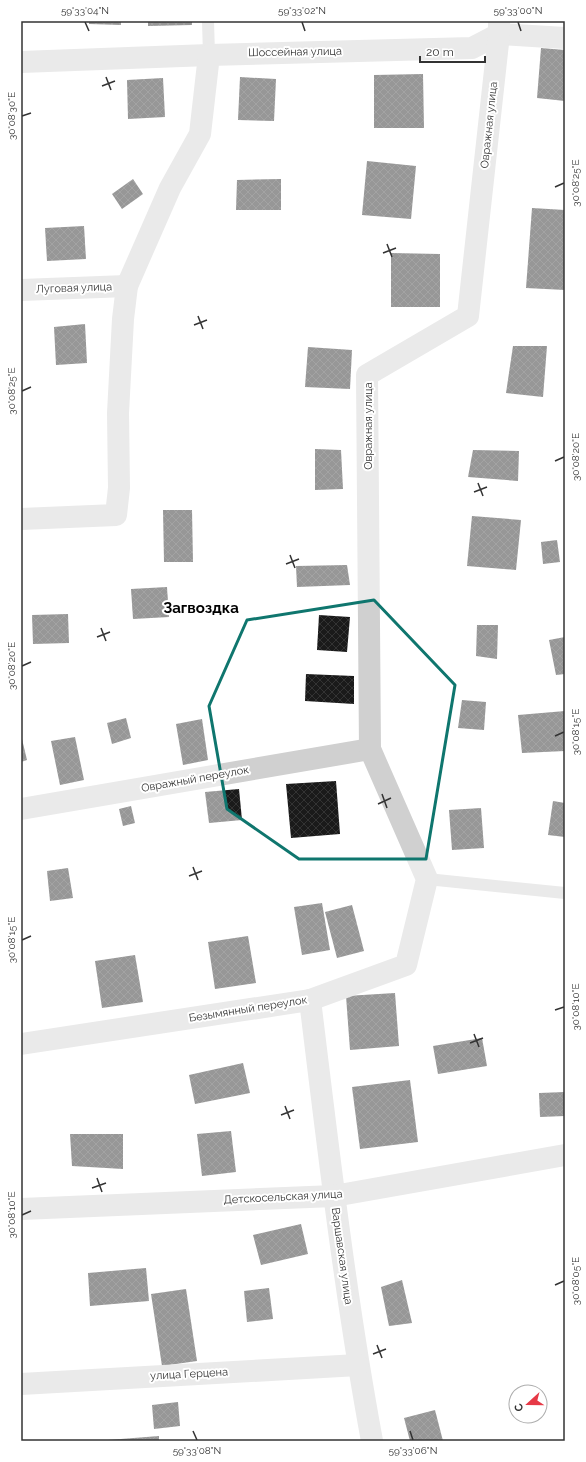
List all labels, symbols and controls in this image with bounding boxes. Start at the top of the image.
text: 59°33'04"N [61,5,109,16]
text: 59°33'02"N [278,5,326,16]
text: 59°33'00"N [494,5,542,16]
scale bar [420,38,485,64]
street label: Шоссейная улица [248,45,342,59]
text: 20 m [426,45,454,59]
street label: Овражная улица [478,81,500,169]
text: 30°08'30"E [6,92,17,140]
text: 30°08'25"E [570,159,581,207]
street label: Луговая улица [36,280,112,296]
text: 30°08'25"E [6,367,17,415]
street label: Овражная улица [362,382,375,470]
text: 30°08'20"E [570,433,581,481]
district label: Загвоздка [163,599,239,617]
text: 30°08'20"E [6,642,17,690]
text: 30°08'15"E [570,709,581,755]
street label: Овражный переулок [140,763,250,795]
text: 30°08'15"E [6,917,17,963]
text: 30°08'10"E [570,983,581,1031]
street label: Безымянный переулок [188,993,308,1025]
street label: Детскосельская улица [223,1187,343,1207]
text: 30°08'10"E [6,1191,17,1239]
street label: Варшавская улица [329,1207,355,1305]
text: 30°08'05"E [570,1257,581,1305]
street label: улица Герцена [150,1365,228,1383]
north arrow [508,1384,548,1424]
text: С [512,1401,527,1413]
text: 59°33'08"N [173,1445,221,1456]
text: 59°33'06"N [389,1445,437,1456]

